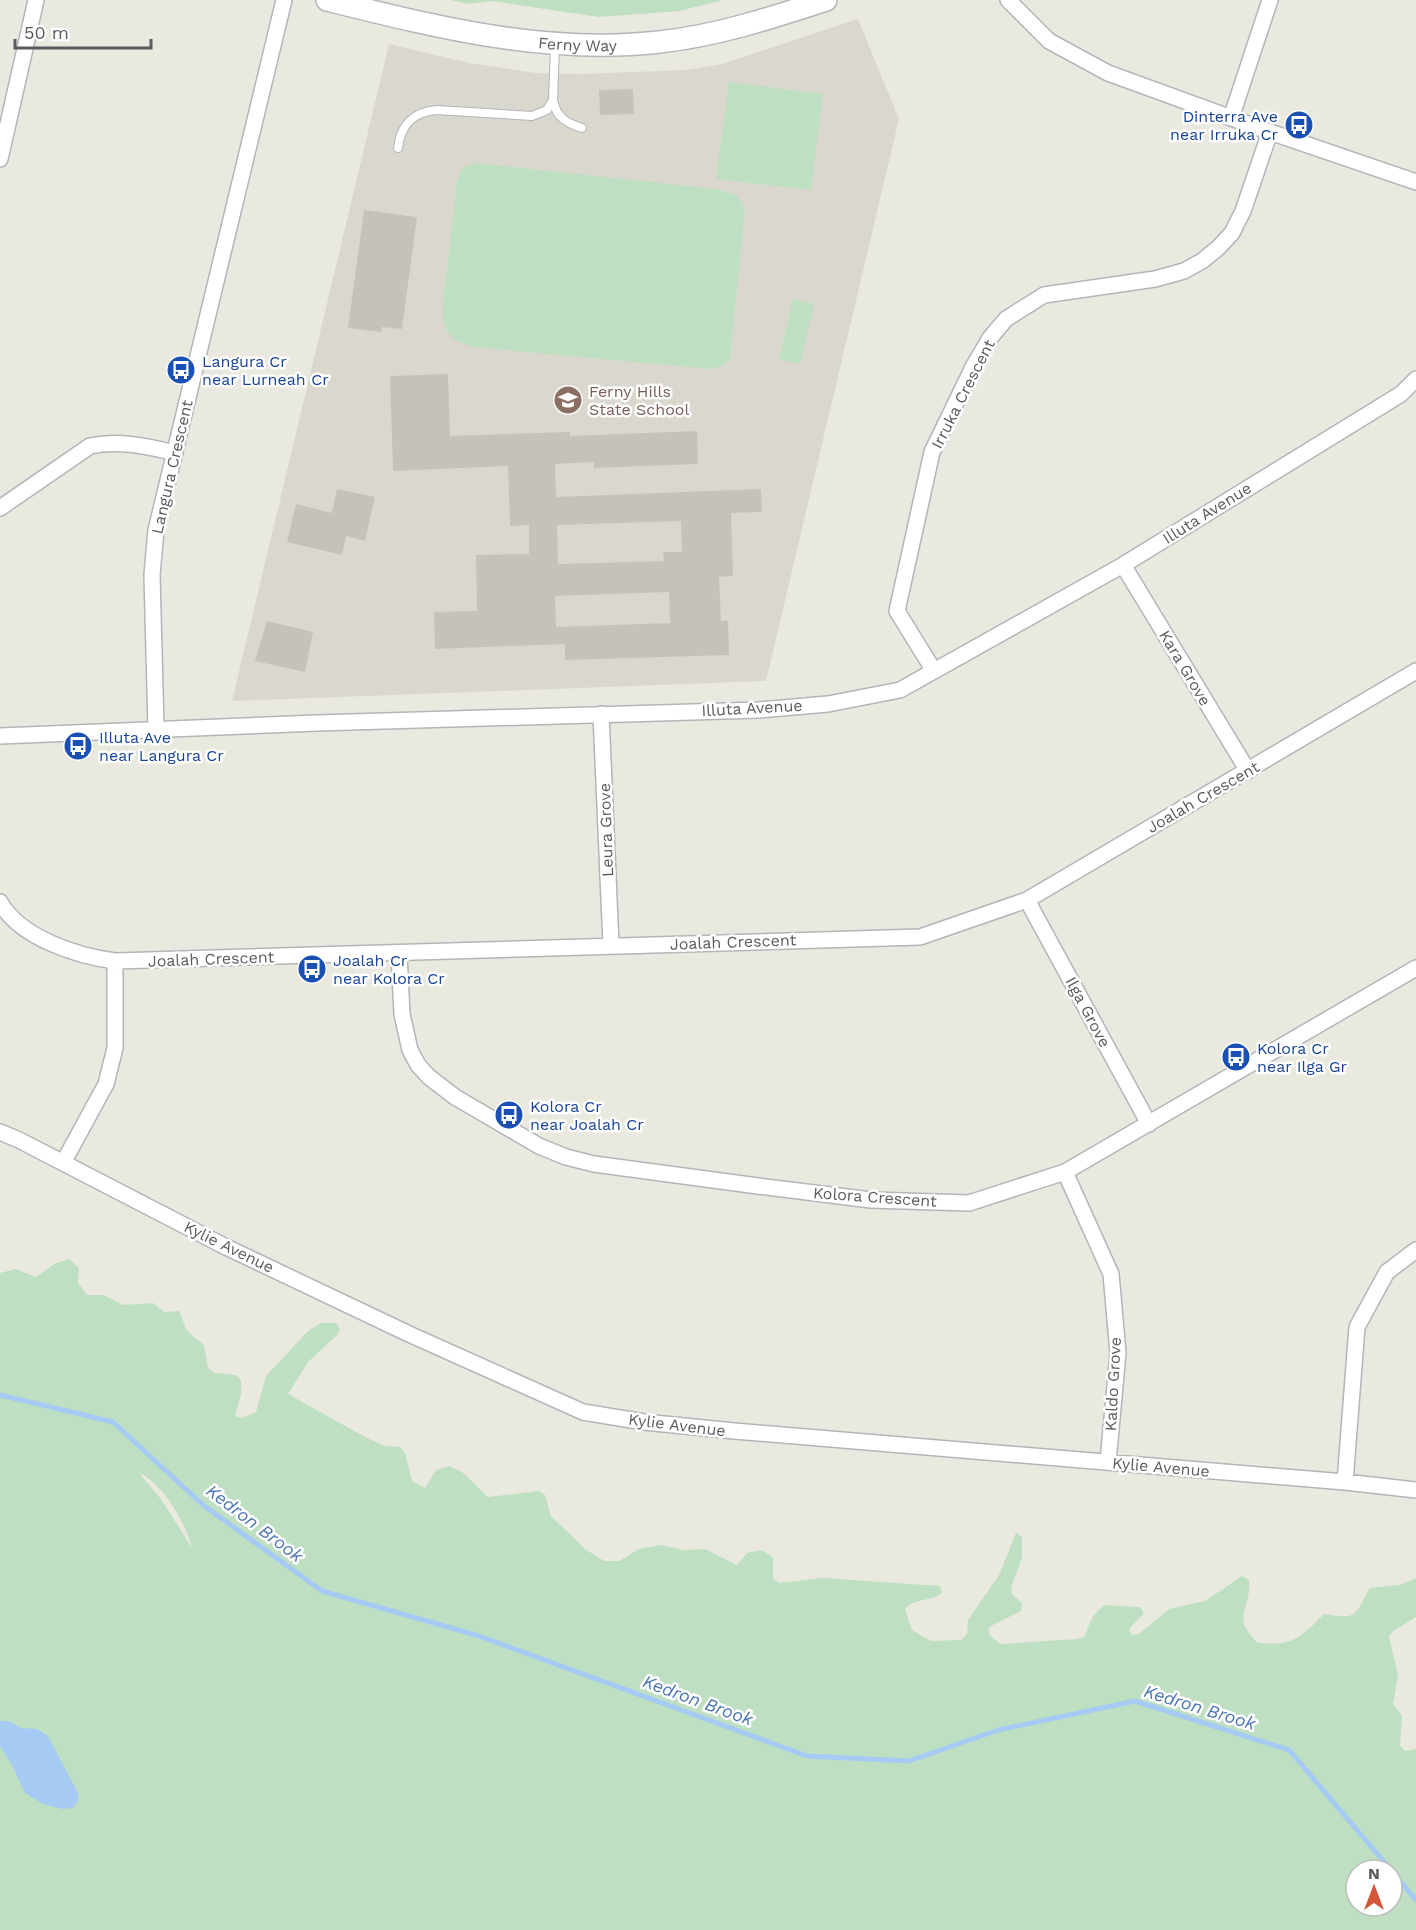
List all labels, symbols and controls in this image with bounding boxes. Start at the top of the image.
scale bar [15,12,152,50]
text: 50 m [24,22,69,43]
street label: Ferny Way [537,33,618,55]
place label: Dinterra Ave near Irruka Cr [1170,107,1278,144]
bus stop icon: Dinterra Ave near Irruka Cr [1283,109,1315,141]
street label: Irruka Crescent [927,336,999,452]
place label: Langura Cr near Lurneah Cr [202,352,329,389]
bus stop icon: Langura Cr near Lurneah Cr [165,354,197,386]
place label: Ferny Hills State School [589,382,689,419]
school or university icon: Ferny Hills State School [552,384,584,416]
street label: Langura Crescent [147,398,197,536]
street label: Illuta Avenue [1159,478,1255,548]
street label: Kara Grove [1155,627,1215,709]
street label: Illuta Avenue [701,696,803,720]
place label: Illuta Ave near Langura Cr [99,728,224,765]
bus stop icon: Illuta Ave near Langura Cr [62,730,94,762]
street label: Joalah Crescent [1143,757,1263,837]
street label: Leura Grove [595,783,617,877]
street label: Joalah Crescent [669,930,797,954]
street label: Joalah Crescent [147,947,275,971]
place label: Joalah Cr near Kolora Cr [333,951,445,988]
bus stop icon: Joalah Cr near Kolora Cr [296,953,328,985]
street label: Ilga Grove [1061,973,1115,1051]
place label: Kolora Cr near Ilga Gr [1257,1039,1348,1076]
bus stop icon: Kolora Cr near Ilga Gr [1220,1041,1252,1073]
place label: Kolora Cr near Joalah Cr [530,1097,644,1134]
bus stop icon: Kolora Cr near Joalah Cr [493,1099,525,1131]
street label: Kolora Crescent [813,1183,938,1211]
street label: Kylie Avenue [181,1217,277,1277]
street label: Kaldo Grove [1101,1336,1125,1432]
street label: Kylie Avenue [627,1410,727,1440]
street label: Kylie Avenue [1111,1453,1211,1481]
water label: Kedron Brook [202,1480,309,1567]
water label: Kedron Brook [640,1670,757,1730]
water label: Kedron Brook [1142,1680,1260,1734]
north arrow [1344,1858,1404,1918]
text: N [1368,1864,1380,1883]

